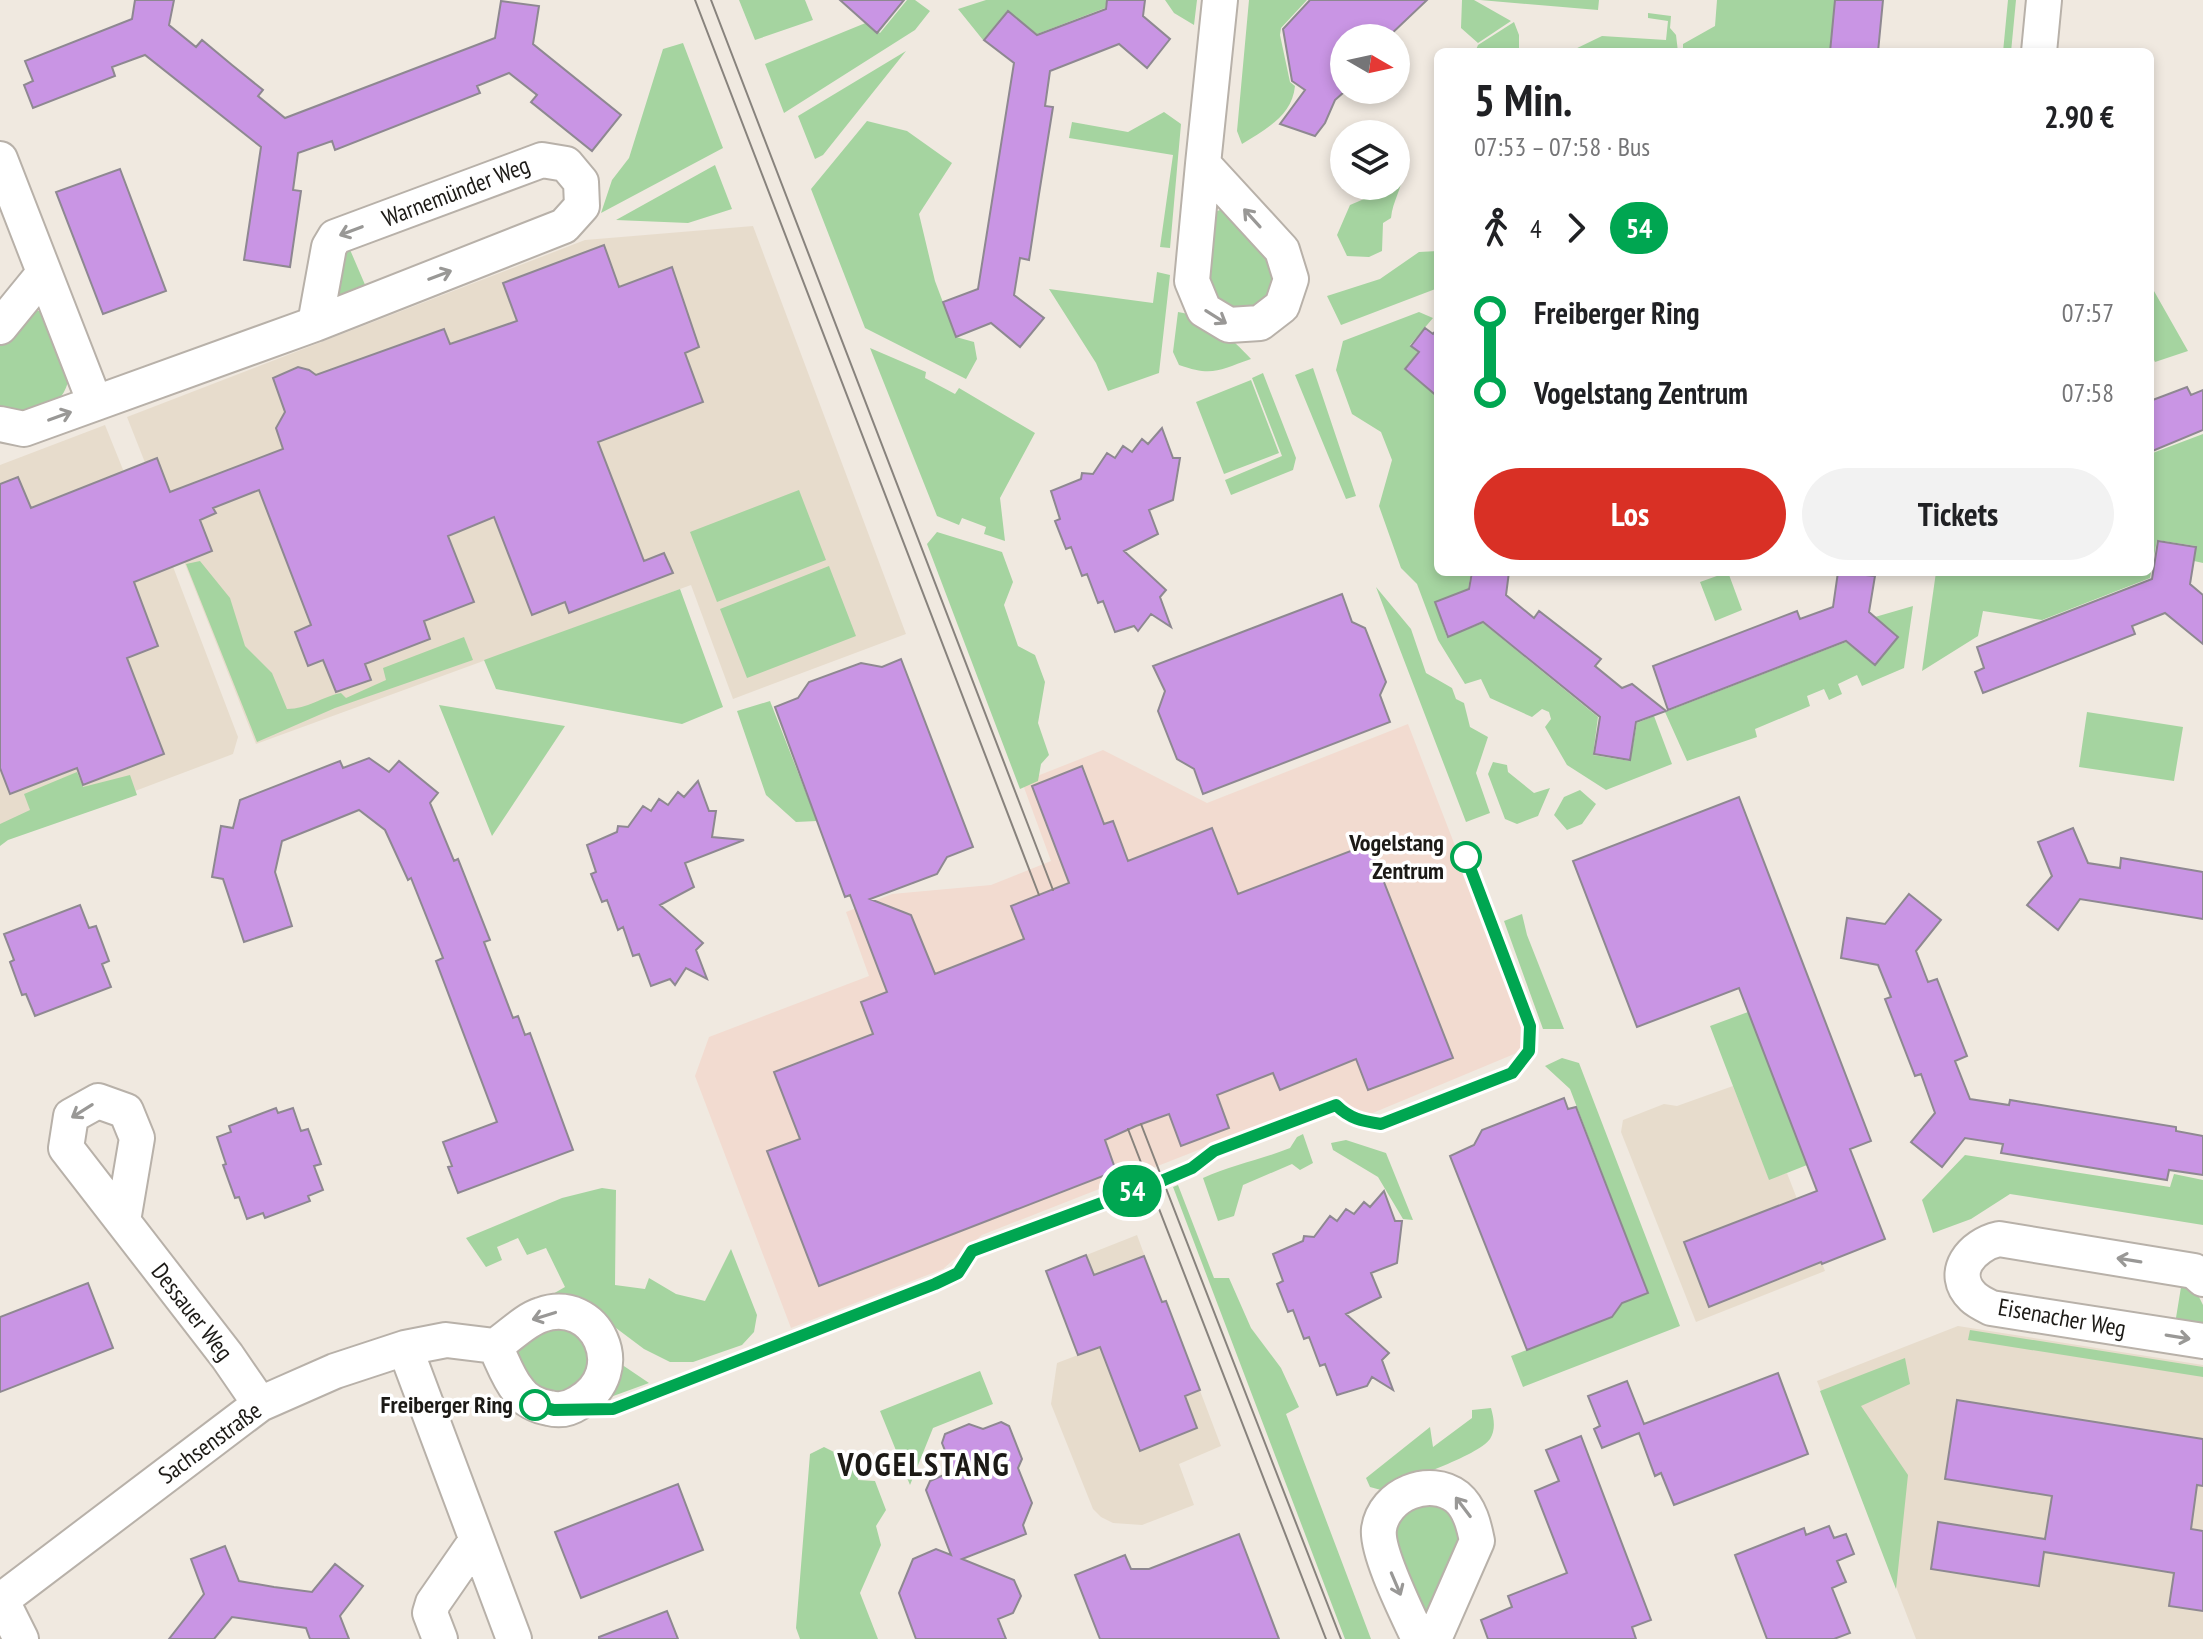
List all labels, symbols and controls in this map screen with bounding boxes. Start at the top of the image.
north arrow [1330,24,1410,104]
map controls [1330,24,1410,200]
text: 5 Min. [1474,71,1572,128]
text: 2.90 € [2044,97,2114,136]
button: layers [1330,120,1410,200]
text: 07:53 – 07:58 · Bus [1474,130,1650,163]
street label: Warnemünder Weg [378,149,534,234]
icon: walk [1474,206,1518,250]
icon: forward [1554,206,1598,250]
one-way arrow [1243,208,1262,228]
text: 54 [1626,209,1652,246]
text: 4 [1530,212,1542,245]
one-way arrow [339,225,364,239]
one-way arrow [427,266,452,281]
text: Freiberger Ring [1534,293,1700,332]
text: 07:57 [2062,296,2114,329]
one-way arrow [1204,310,1227,326]
text: Vogelstang Zentrum [1534,373,1748,412]
text: 07:58 [2062,376,2114,409]
one-way arrow [47,407,72,422]
button: Los [1474,468,1786,560]
button: Tickets [1802,468,2114,560]
place label: Vogelstang Zentrum [1348,827,1444,886]
marker: Vogelstang Zentrum [1451,842,1481,872]
one-way arrow [71,1103,93,1119]
line badge: 54 [1096,1165,1168,1217]
text: 54 [1119,1172,1145,1209]
one-way arrow [2117,1252,2142,1267]
street label: Dessauer Weg [145,1257,240,1367]
street label: Eisenacher Weg [1996,1291,2128,1344]
one-way arrow [532,1310,557,1324]
one-way arrow [2165,1330,2190,1345]
place label: Freiberger Ring [381,1389,513,1420]
marker: Freiberger Ring [520,1390,550,1420]
street label: Sachsenstraße [152,1395,267,1490]
district label: VOGELSTANG [837,1443,1010,1485]
one-way arrow [1455,1497,1472,1518]
one-way arrow [1389,1571,1404,1596]

